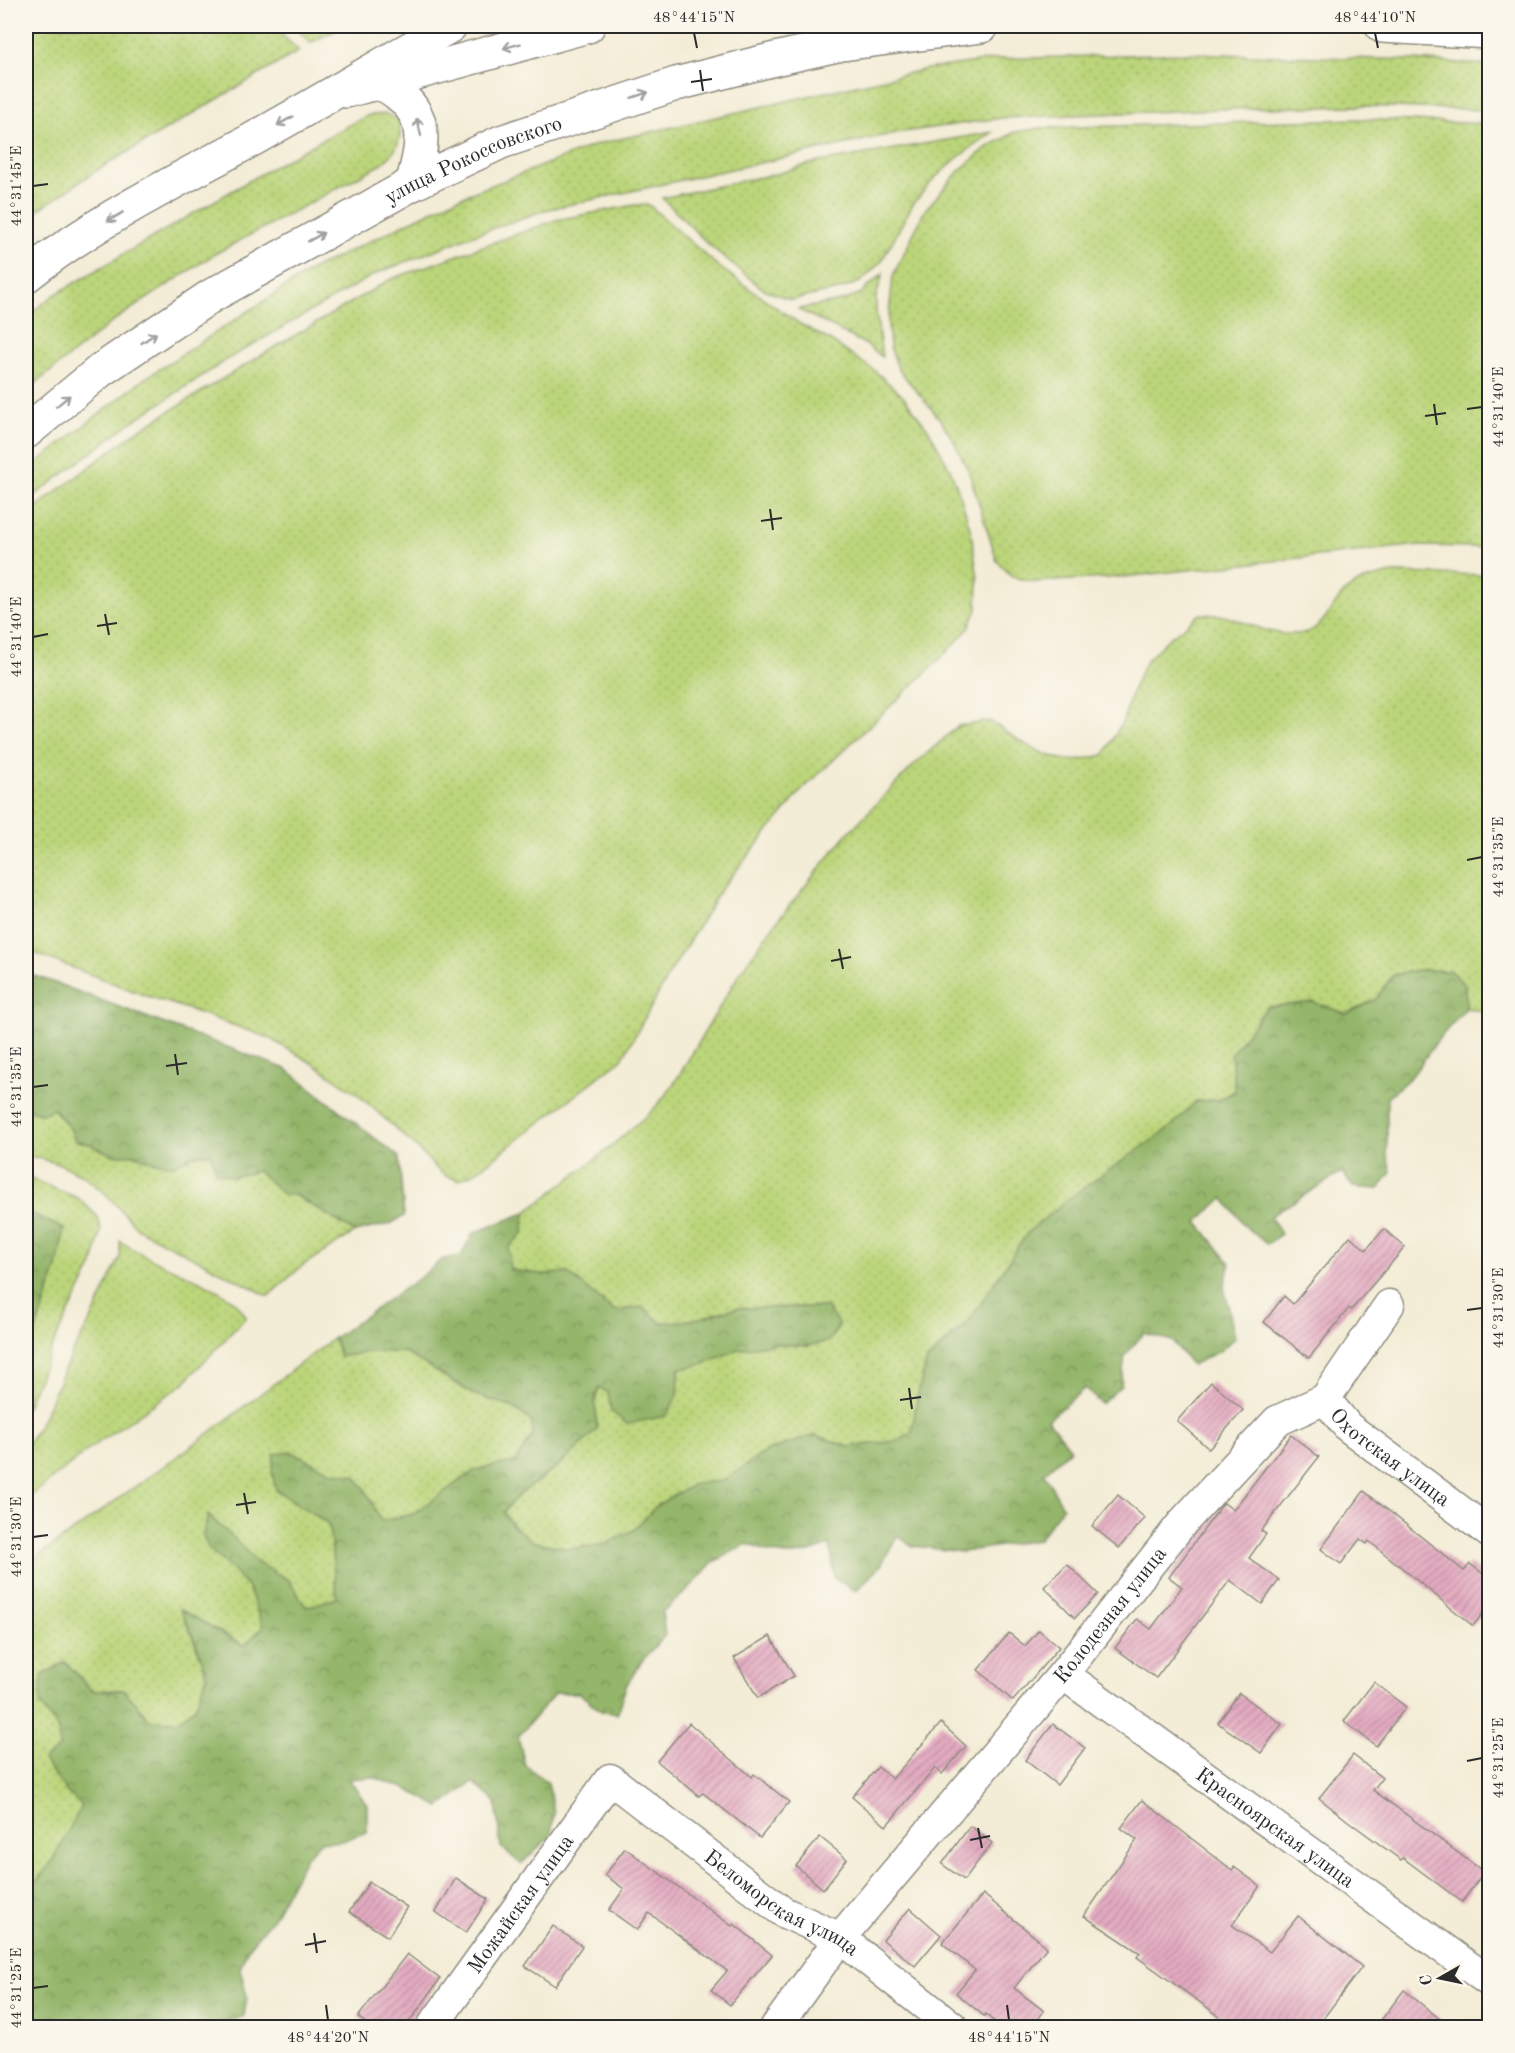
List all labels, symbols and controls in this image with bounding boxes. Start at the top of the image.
text: 48°44'15"N [653,11,735,26]
text: 48°44'10"N [1334,11,1416,26]
one-way arrow [503,41,522,52]
one-way arrow [630,89,649,100]
street label: улица Рокоссовского [382,114,565,209]
one-way arrow [276,116,294,127]
one-way arrow [413,118,424,137]
text: 44°31'45"E [10,146,25,226]
one-way arrow [107,211,124,223]
one-way arrow [307,231,324,243]
one-way arrow [141,332,157,344]
text: 44°31'40"E [1492,367,1507,447]
one-way arrow [55,395,71,408]
text: 44°31'40"E [10,597,25,677]
text: 44°31'35"E [1492,817,1507,897]
text: 44°31'35"E [10,1047,25,1127]
text: 44°31'30"E [1492,1268,1507,1348]
street label: Охотская улица [1325,1405,1453,1511]
text: 44°31'30"E [10,1497,25,1577]
street label: Колодезная улица [1051,1543,1171,1688]
text: 44°31'25"E [1492,1718,1507,1798]
street label: Красноярская улица [1191,1764,1358,1893]
street label: Можайская улица [465,1831,578,1978]
street label: Беломорская улица [700,1847,862,1961]
text: 44°31'25"E [10,1948,25,2028]
north arrow [1410,1948,1470,2008]
text: С [1418,1974,1436,1987]
text: 48°44'20"N [287,2031,369,2046]
text: 48°44'15"N [968,2031,1050,2046]

